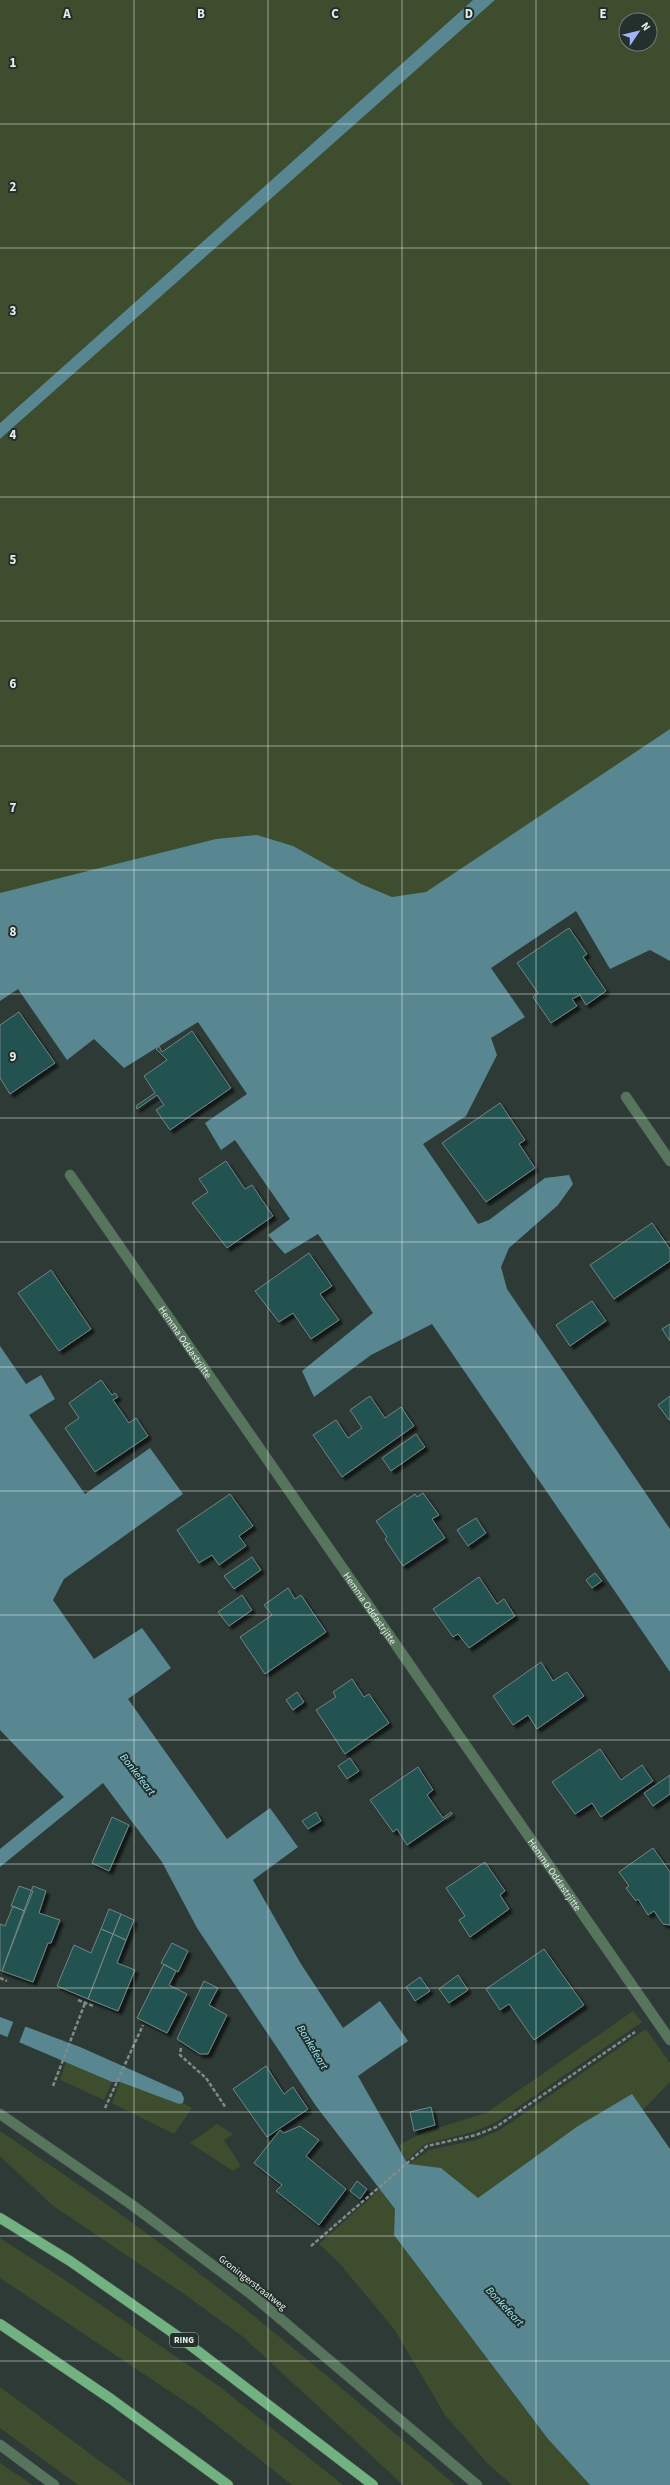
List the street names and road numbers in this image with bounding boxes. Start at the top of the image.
street label: Hemma Oddastrjitte [155,1303,215,1381]
street label: Hemma Oddastrjitte [340,1570,400,1648]
street label: Hemma Oddastrjitte [524,1836,584,1914]
street label: Groningerstraatweg [216,2252,289,2314]
road number: RING [170,2333,198,2347]

